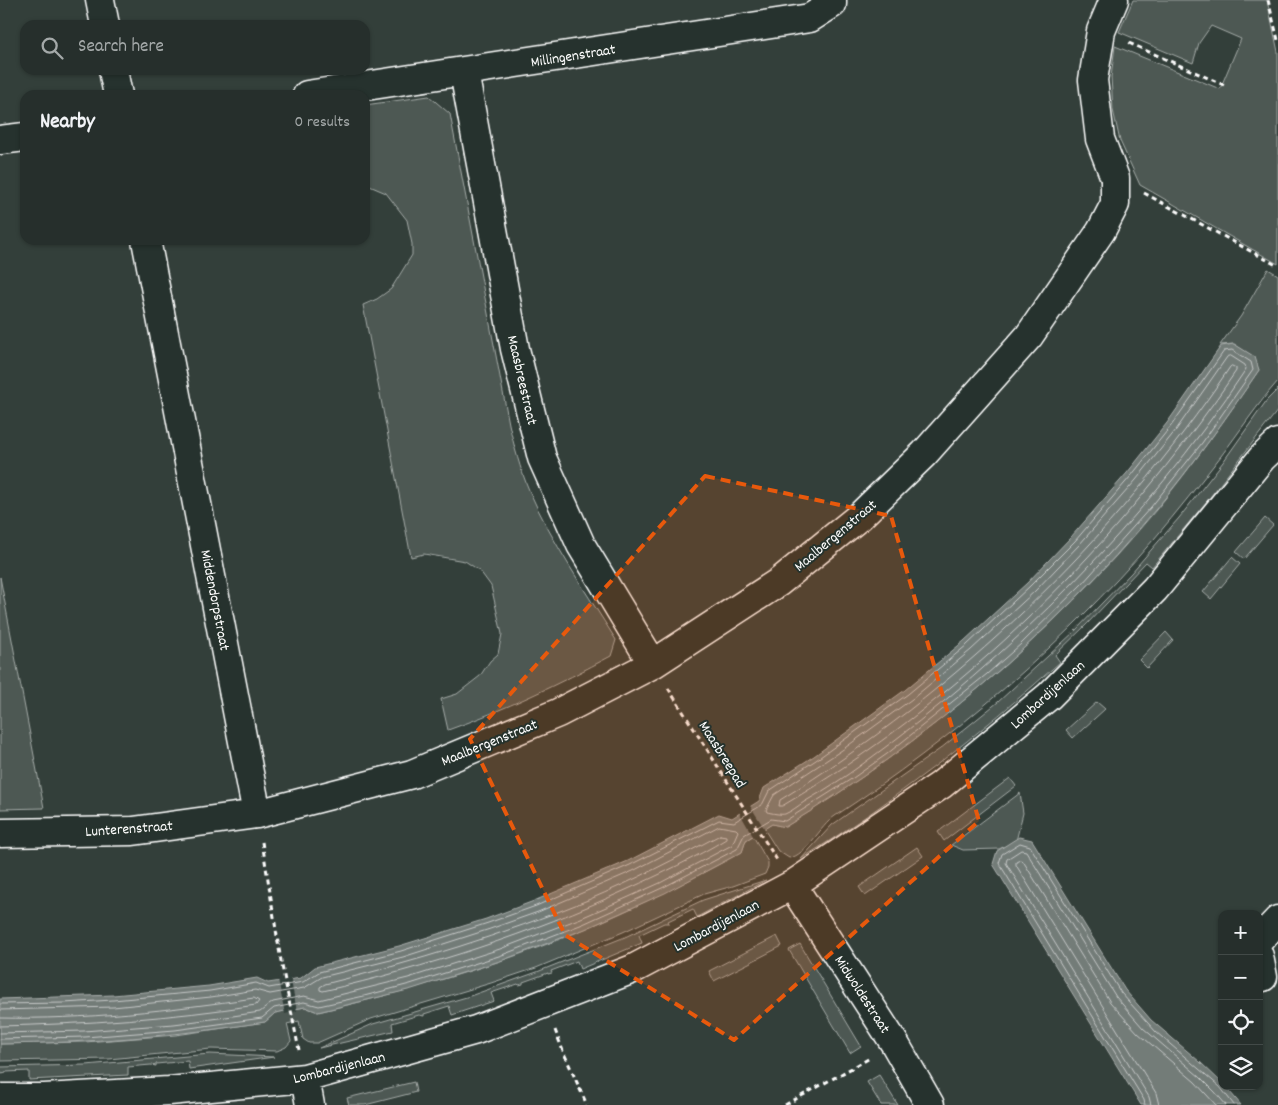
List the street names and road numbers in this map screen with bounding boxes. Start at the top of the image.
street label: Millingenstraat [529,39,618,75]
street label: Maasbreestraat [500,333,542,428]
street label: Maalbergenstraat [790,495,883,578]
street label: Middendorpstraat [193,548,235,653]
street label: Lombardijenlaan [1006,656,1091,735]
street label: Maalbergenstraat [438,714,542,773]
street label: Maasbreepad [692,717,751,793]
street label: Lunterenstraat [85,816,174,844]
street label: Lombardijenlaan [670,895,764,959]
street label: Midwoldestraat [828,952,895,1039]
street label: Lombardijenlaan [291,1047,388,1091]

